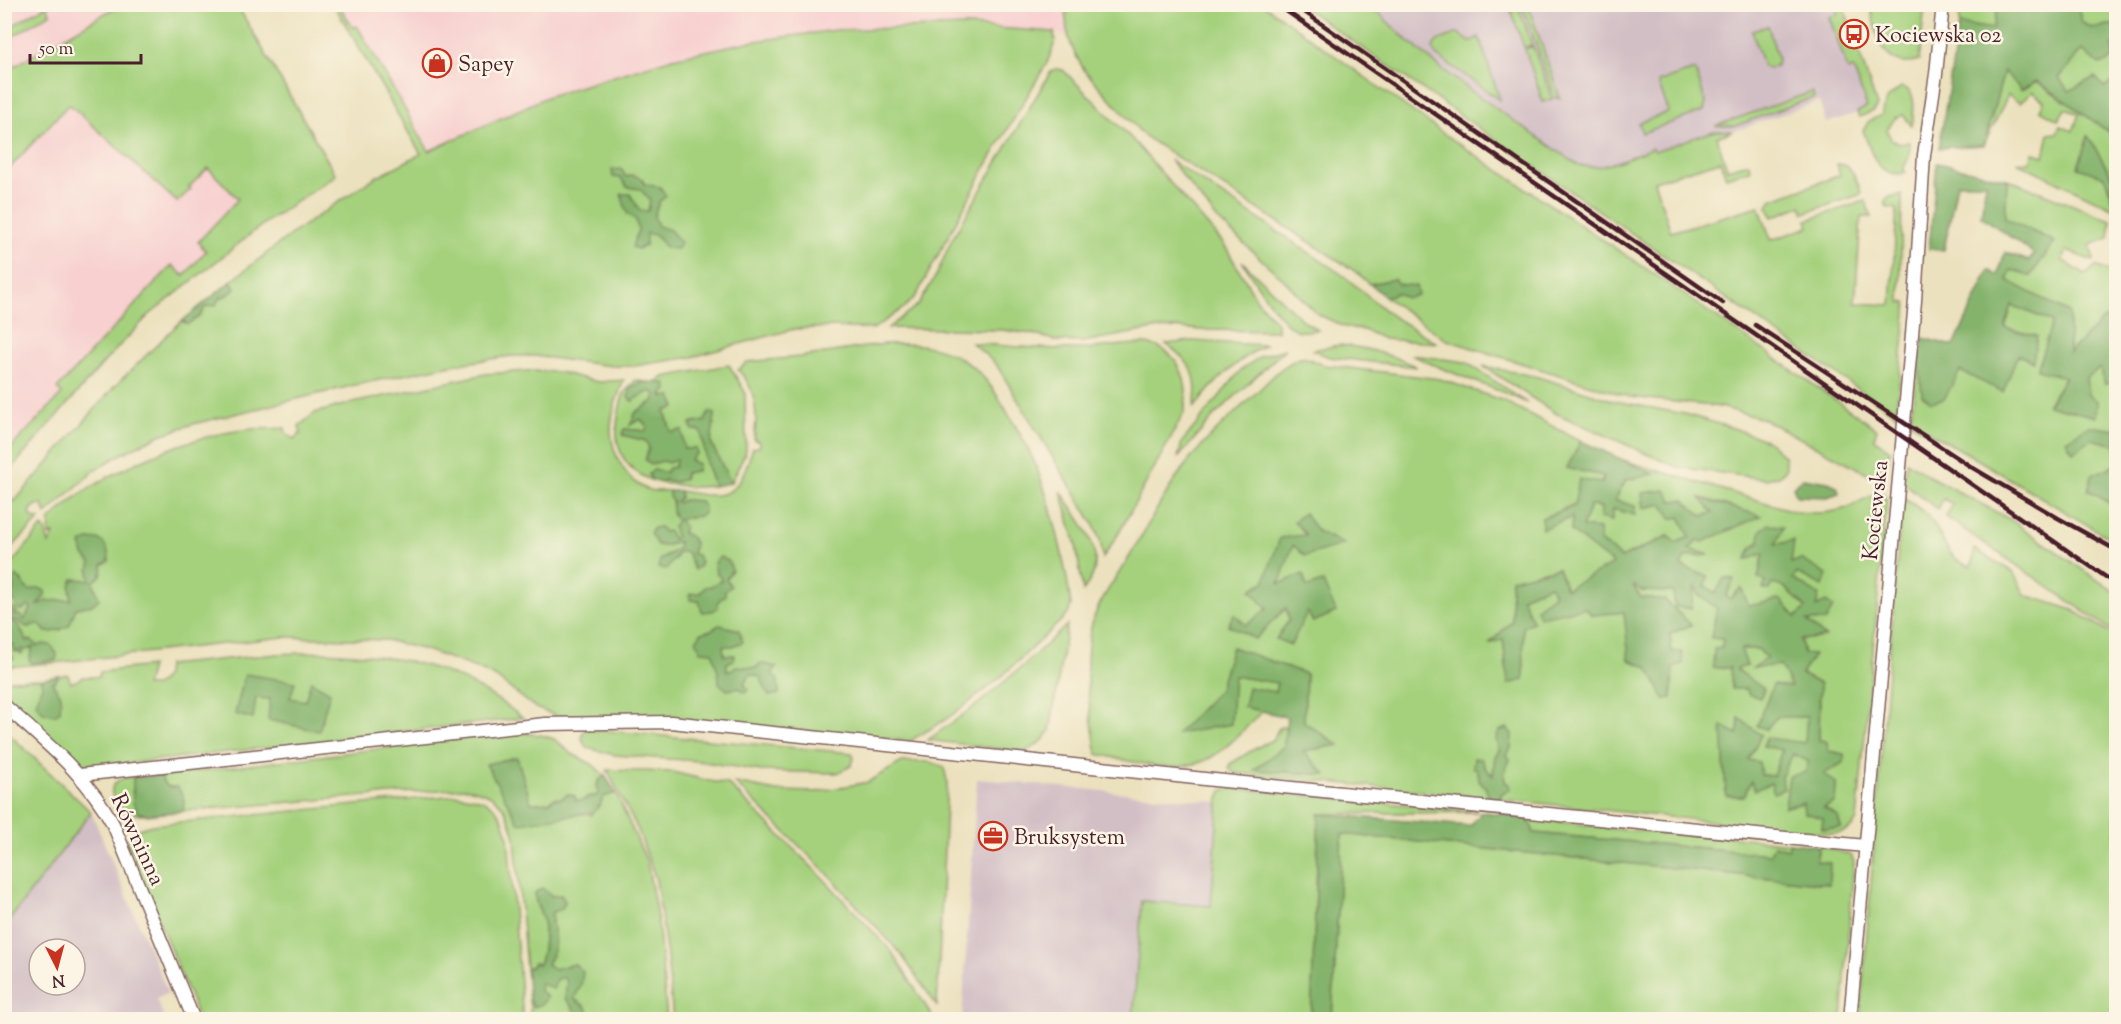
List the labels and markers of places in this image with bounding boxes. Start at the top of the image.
bus stop icon: Kociewska 02 [1838,18,1870,50]
place label: Kociewska 02 [1875,21,2002,53]
shop icon: Sapey [421,47,453,79]
place label: Sapey [458,50,514,82]
office icon: Bruksystem [977,820,1009,852]
place label: Bruksystem [1014,823,1125,855]

